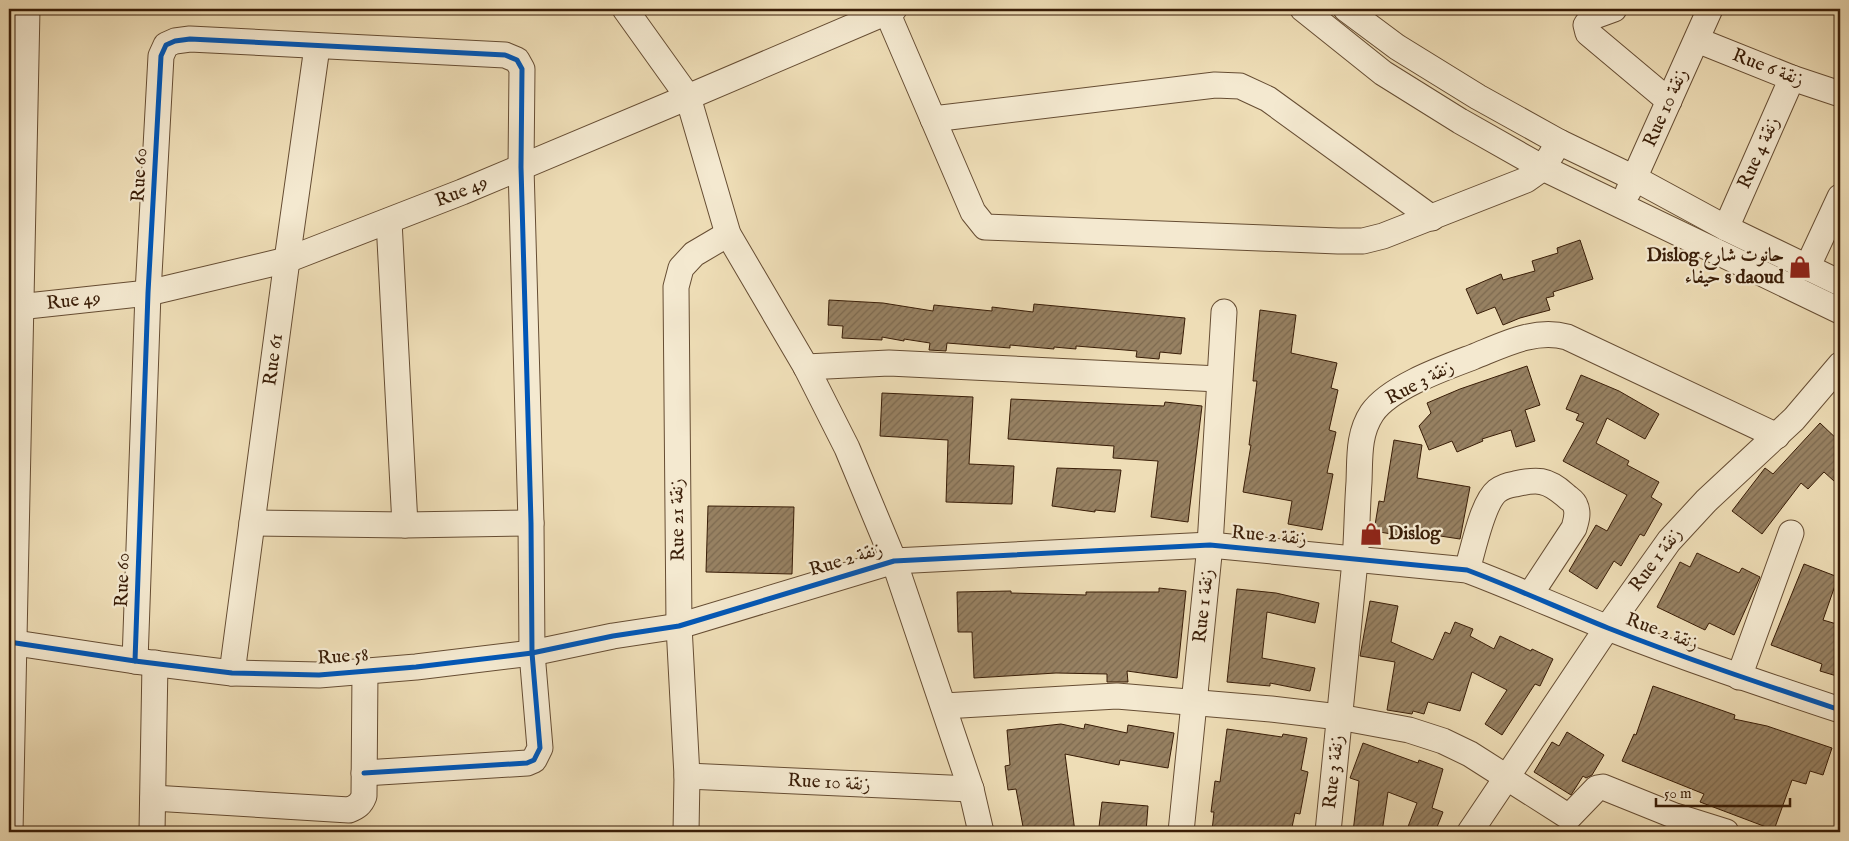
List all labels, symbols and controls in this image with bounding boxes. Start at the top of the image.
street label: Rue 6 زنقة [1729,43,1807,93]
street label: Rue 10 زنقة [1638,65,1694,151]
street label: Rue 4 زنقة [1733,113,1785,193]
street label: Rue 60 [127,147,153,203]
street label: Rue 49 [432,170,492,213]
place label: Dislog حانوت شارع حيفاء s daoud [1646,244,1785,290]
shop icon: Dislog حانوت شارع حيفاء s daoud [1787,254,1813,280]
street label: Rue 49 [45,286,102,316]
street label: Rue 61 [258,332,289,387]
street label: Rue 3 زنقة [1382,355,1458,411]
street label: Rue 21 زنقة [665,478,691,562]
street label: Rue 2 زنقة [1230,521,1308,551]
shop icon: Dislog [1358,521,1384,547]
place label: Dislog [1388,522,1441,546]
street label: Rue 1 زنقة [1624,523,1688,597]
street label: Rue 2 زنقة [806,537,886,583]
street label: Rue 60 [110,552,136,608]
street label: Rue 1 زنقة [1188,568,1220,644]
street label: Rue 2 زنقة [1622,608,1702,656]
street label: Rue 58 [317,643,369,671]
street label: Rue 3 زنقة [1318,734,1350,810]
street label: Rue 10 زنقة [787,769,871,797]
scale bar [1656,776,1790,808]
text: 50 m [1664,784,1692,803]

